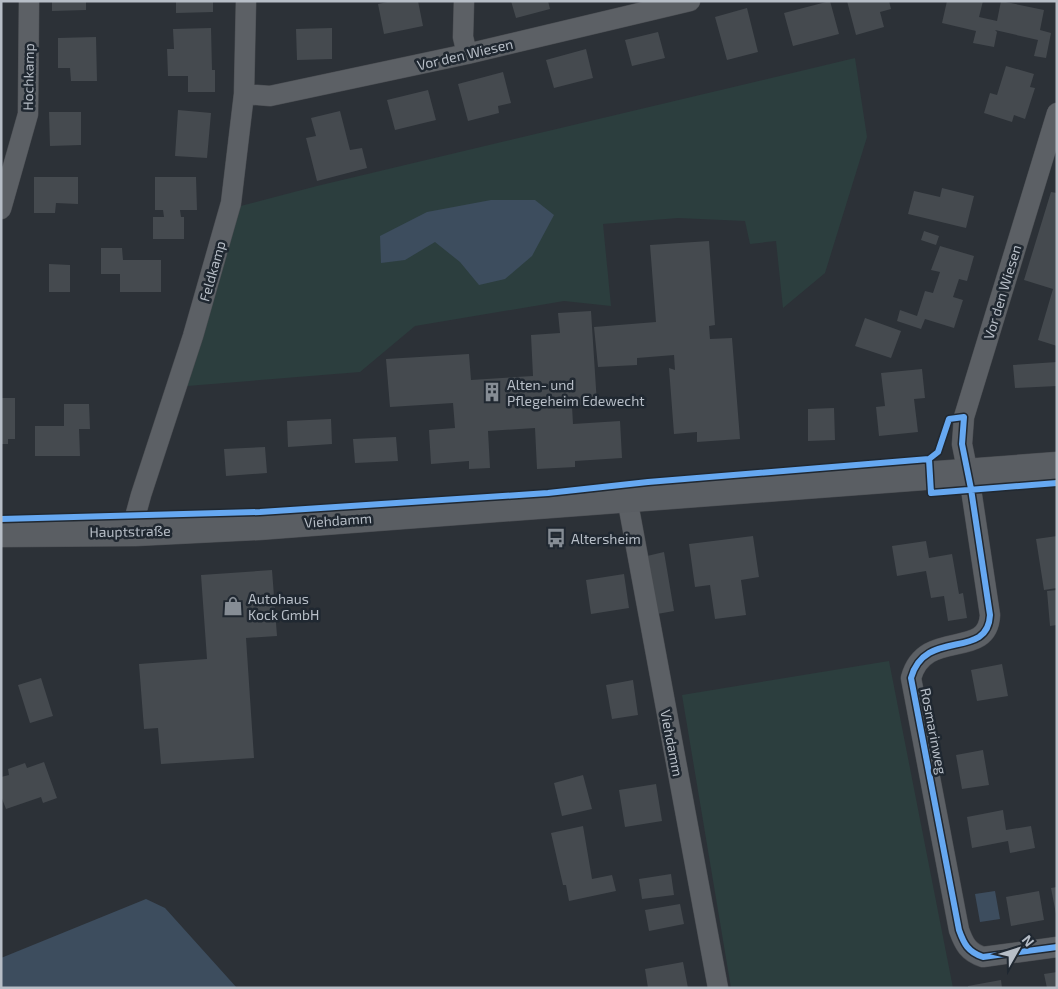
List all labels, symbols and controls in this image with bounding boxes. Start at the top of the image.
street label: Vor den Wiesen [415,35,515,73]
street label: Hochkamp [19,43,37,111]
street label: Feldkamp [195,239,229,303]
street label: Vor den Wiesen [980,243,1024,341]
place label: Alten- und Pflegeheim Edewecht [507,376,645,409]
building icon: Alten- und Pflegeheim Edewecht [481,381,503,403]
street label: Viehdamm [304,509,372,531]
street label: Hauptstraße [89,522,171,540]
bus stop icon: Altersheim [545,527,567,549]
place label: Altersheim [571,530,641,547]
place label: Autohaus Kock GmbH [248,590,319,623]
shop icon: Autohaus Kock GmbH [222,595,244,617]
street label: Rosmarinweg [917,686,951,776]
street label: Viehdamm [657,708,687,778]
north arrow [993,924,1043,974]
text: N [1019,931,1038,950]

